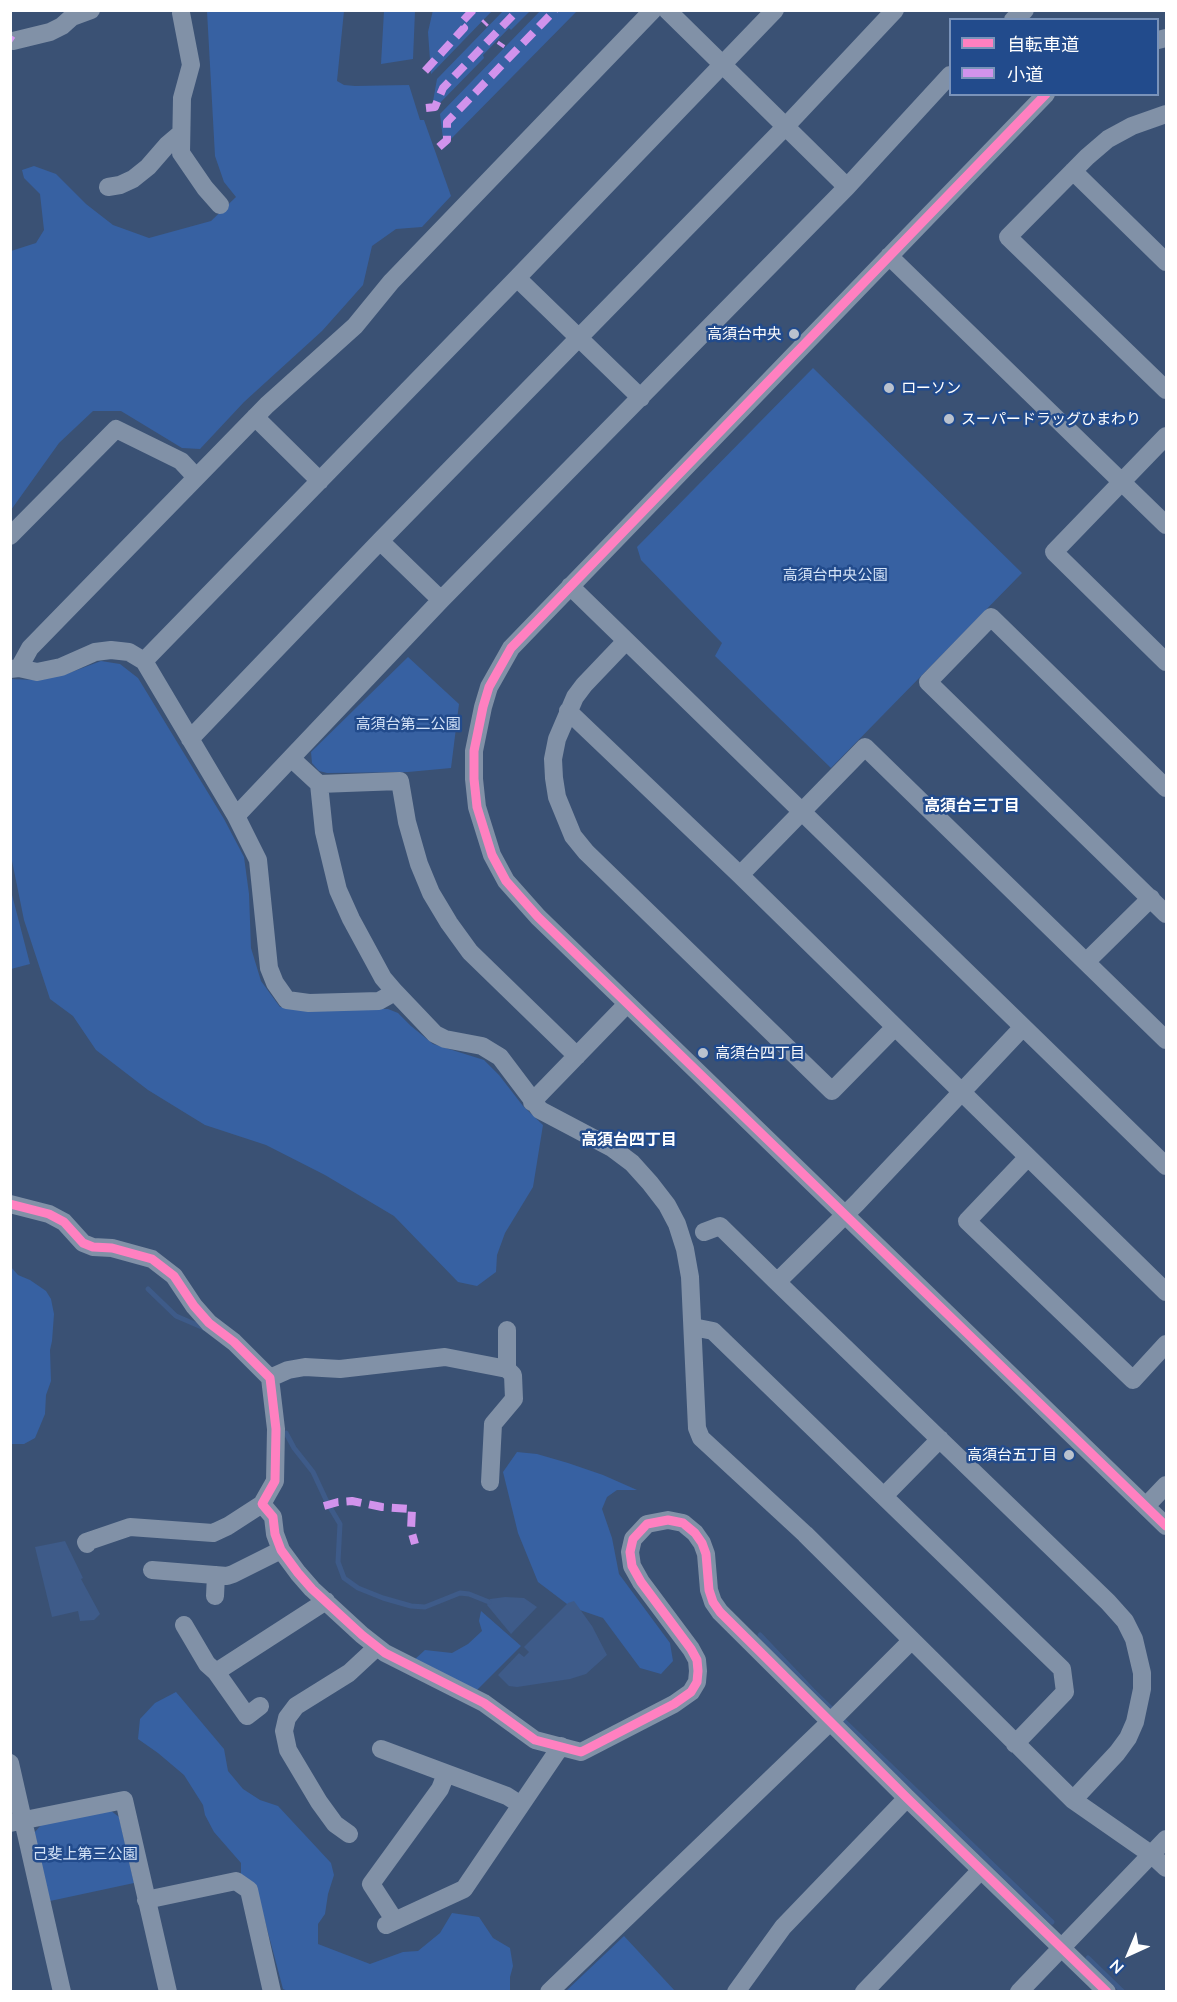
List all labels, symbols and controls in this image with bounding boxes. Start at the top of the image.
legend [949,18,1159,96]
text: 自転車道 [1007,33,1079,56]
text: 小道 [1007,63,1043,86]
place label: 高須台中央 [707,325,782,343]
marker: 高須台中央 [787,327,801,341]
place label: ローソン [901,379,961,397]
marker: ローソン [882,381,896,395]
place label: スーパードラッグひまわり [961,410,1141,428]
marker: スーパードラッグひまわり [942,412,956,426]
park label: 高須台中央公園 [783,566,887,584]
park label: 高須台第二公園 [356,715,460,733]
district label: 高須台三丁目 [924,796,1020,816]
place label: 高須台四丁目 [715,1044,805,1062]
marker: 高須台四丁目 [696,1046,710,1060]
district label: 高須台四丁目 [581,1130,677,1150]
place label: 高須台五丁目 [967,1446,1057,1464]
marker: 高須台五丁目 [1062,1448,1076,1462]
park label: 己斐上第三公園 [33,1845,137,1863]
north arrow [1099,1924,1159,1984]
text: N [1105,1956,1128,1978]

